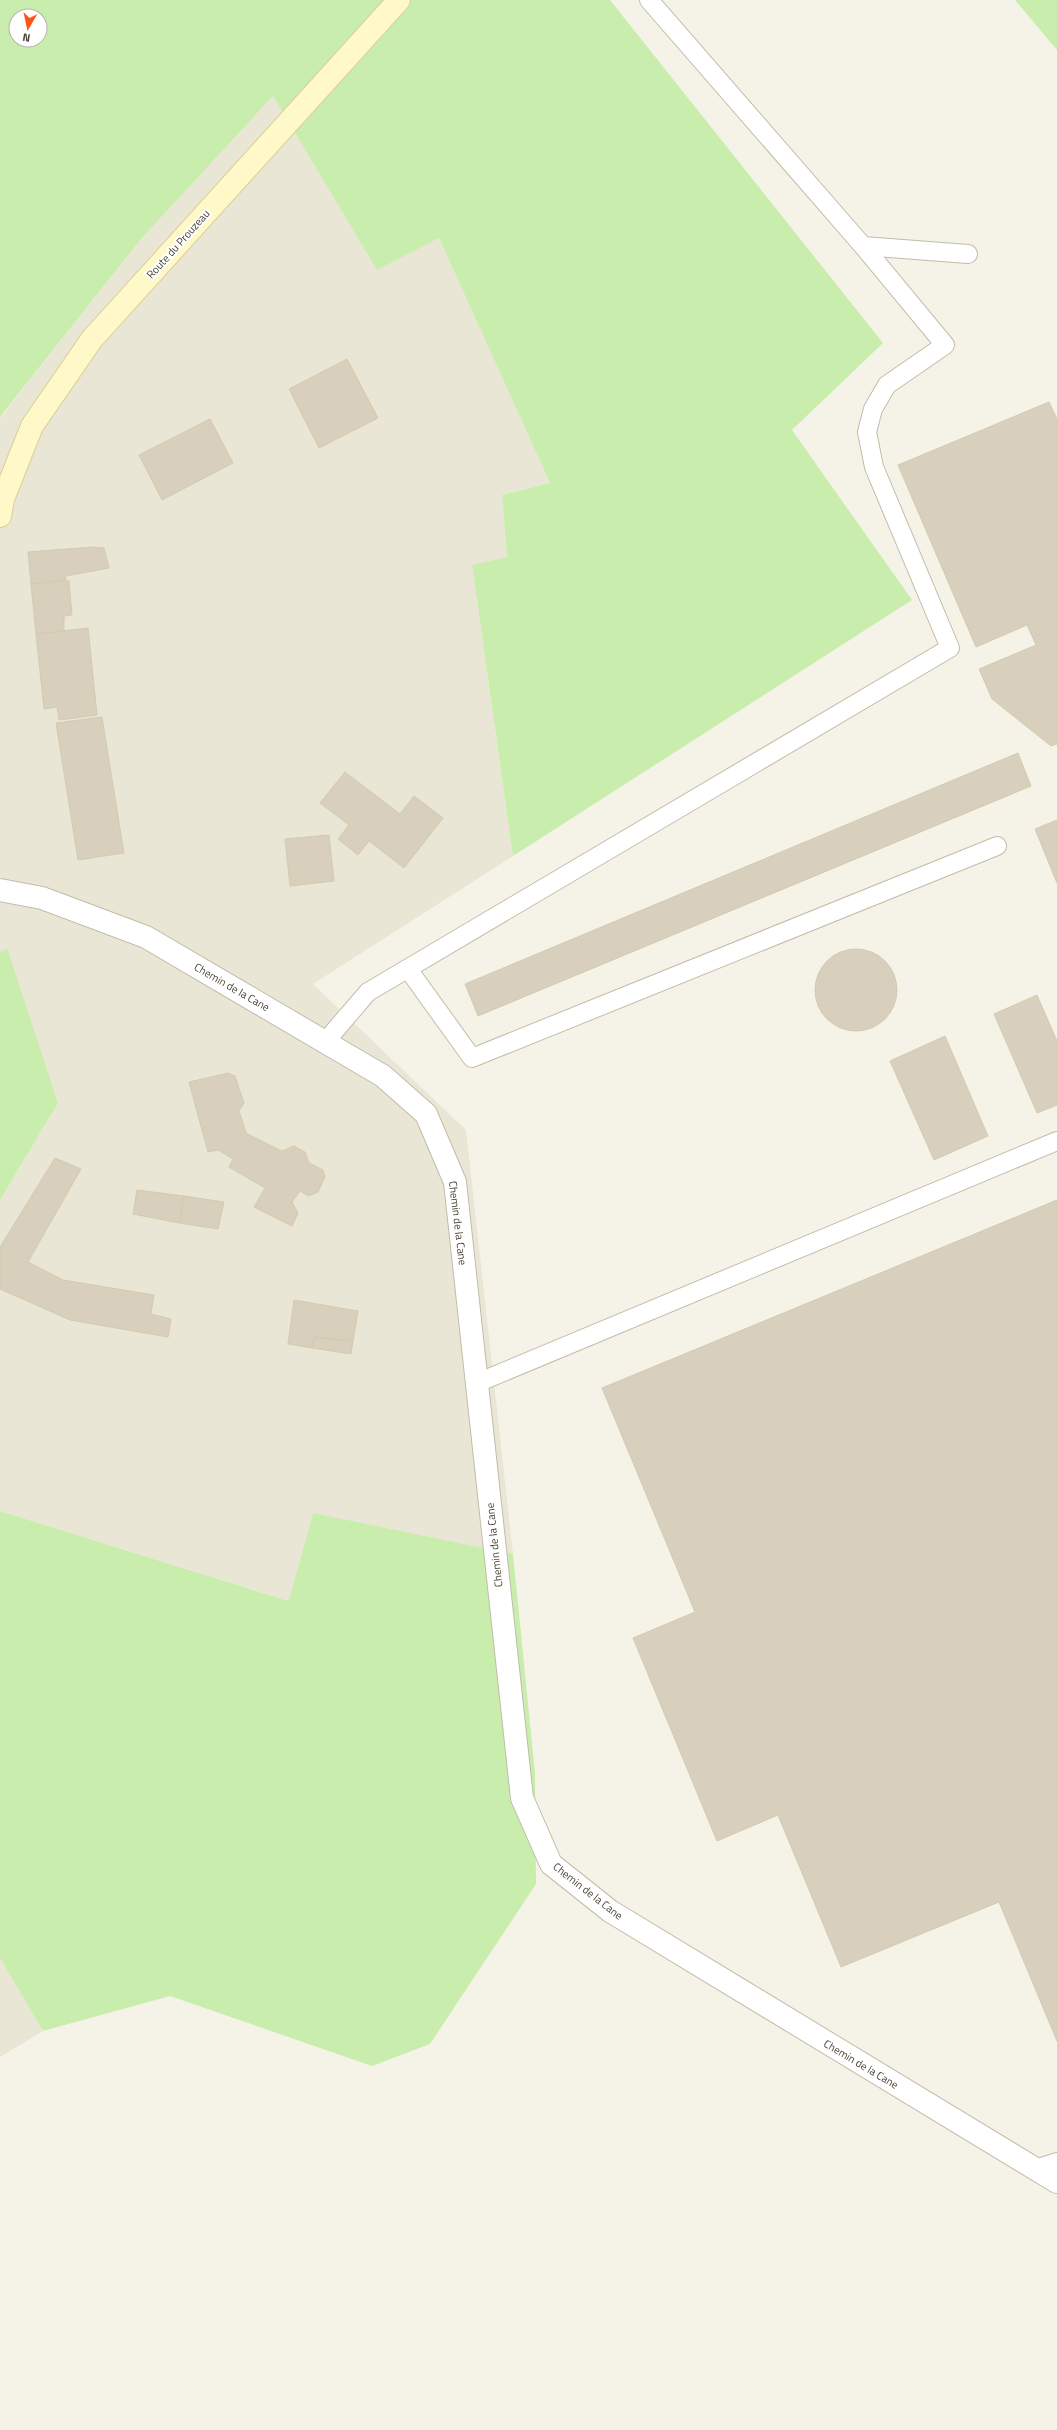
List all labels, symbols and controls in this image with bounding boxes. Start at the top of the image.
north arrow [8,8,48,48]
text: N [21,29,31,46]
street label: Route du Prouzeau [143,206,213,282]
street label: Chemin de la Cane [191,959,273,1015]
street label: Chemin de la Cane [445,1180,471,1266]
street label: Chemin de la Cane [482,1502,506,1588]
street label: Chemin de la Cane [550,1859,627,1924]
street label: Chemin de la Cane [821,2035,902,2093]

